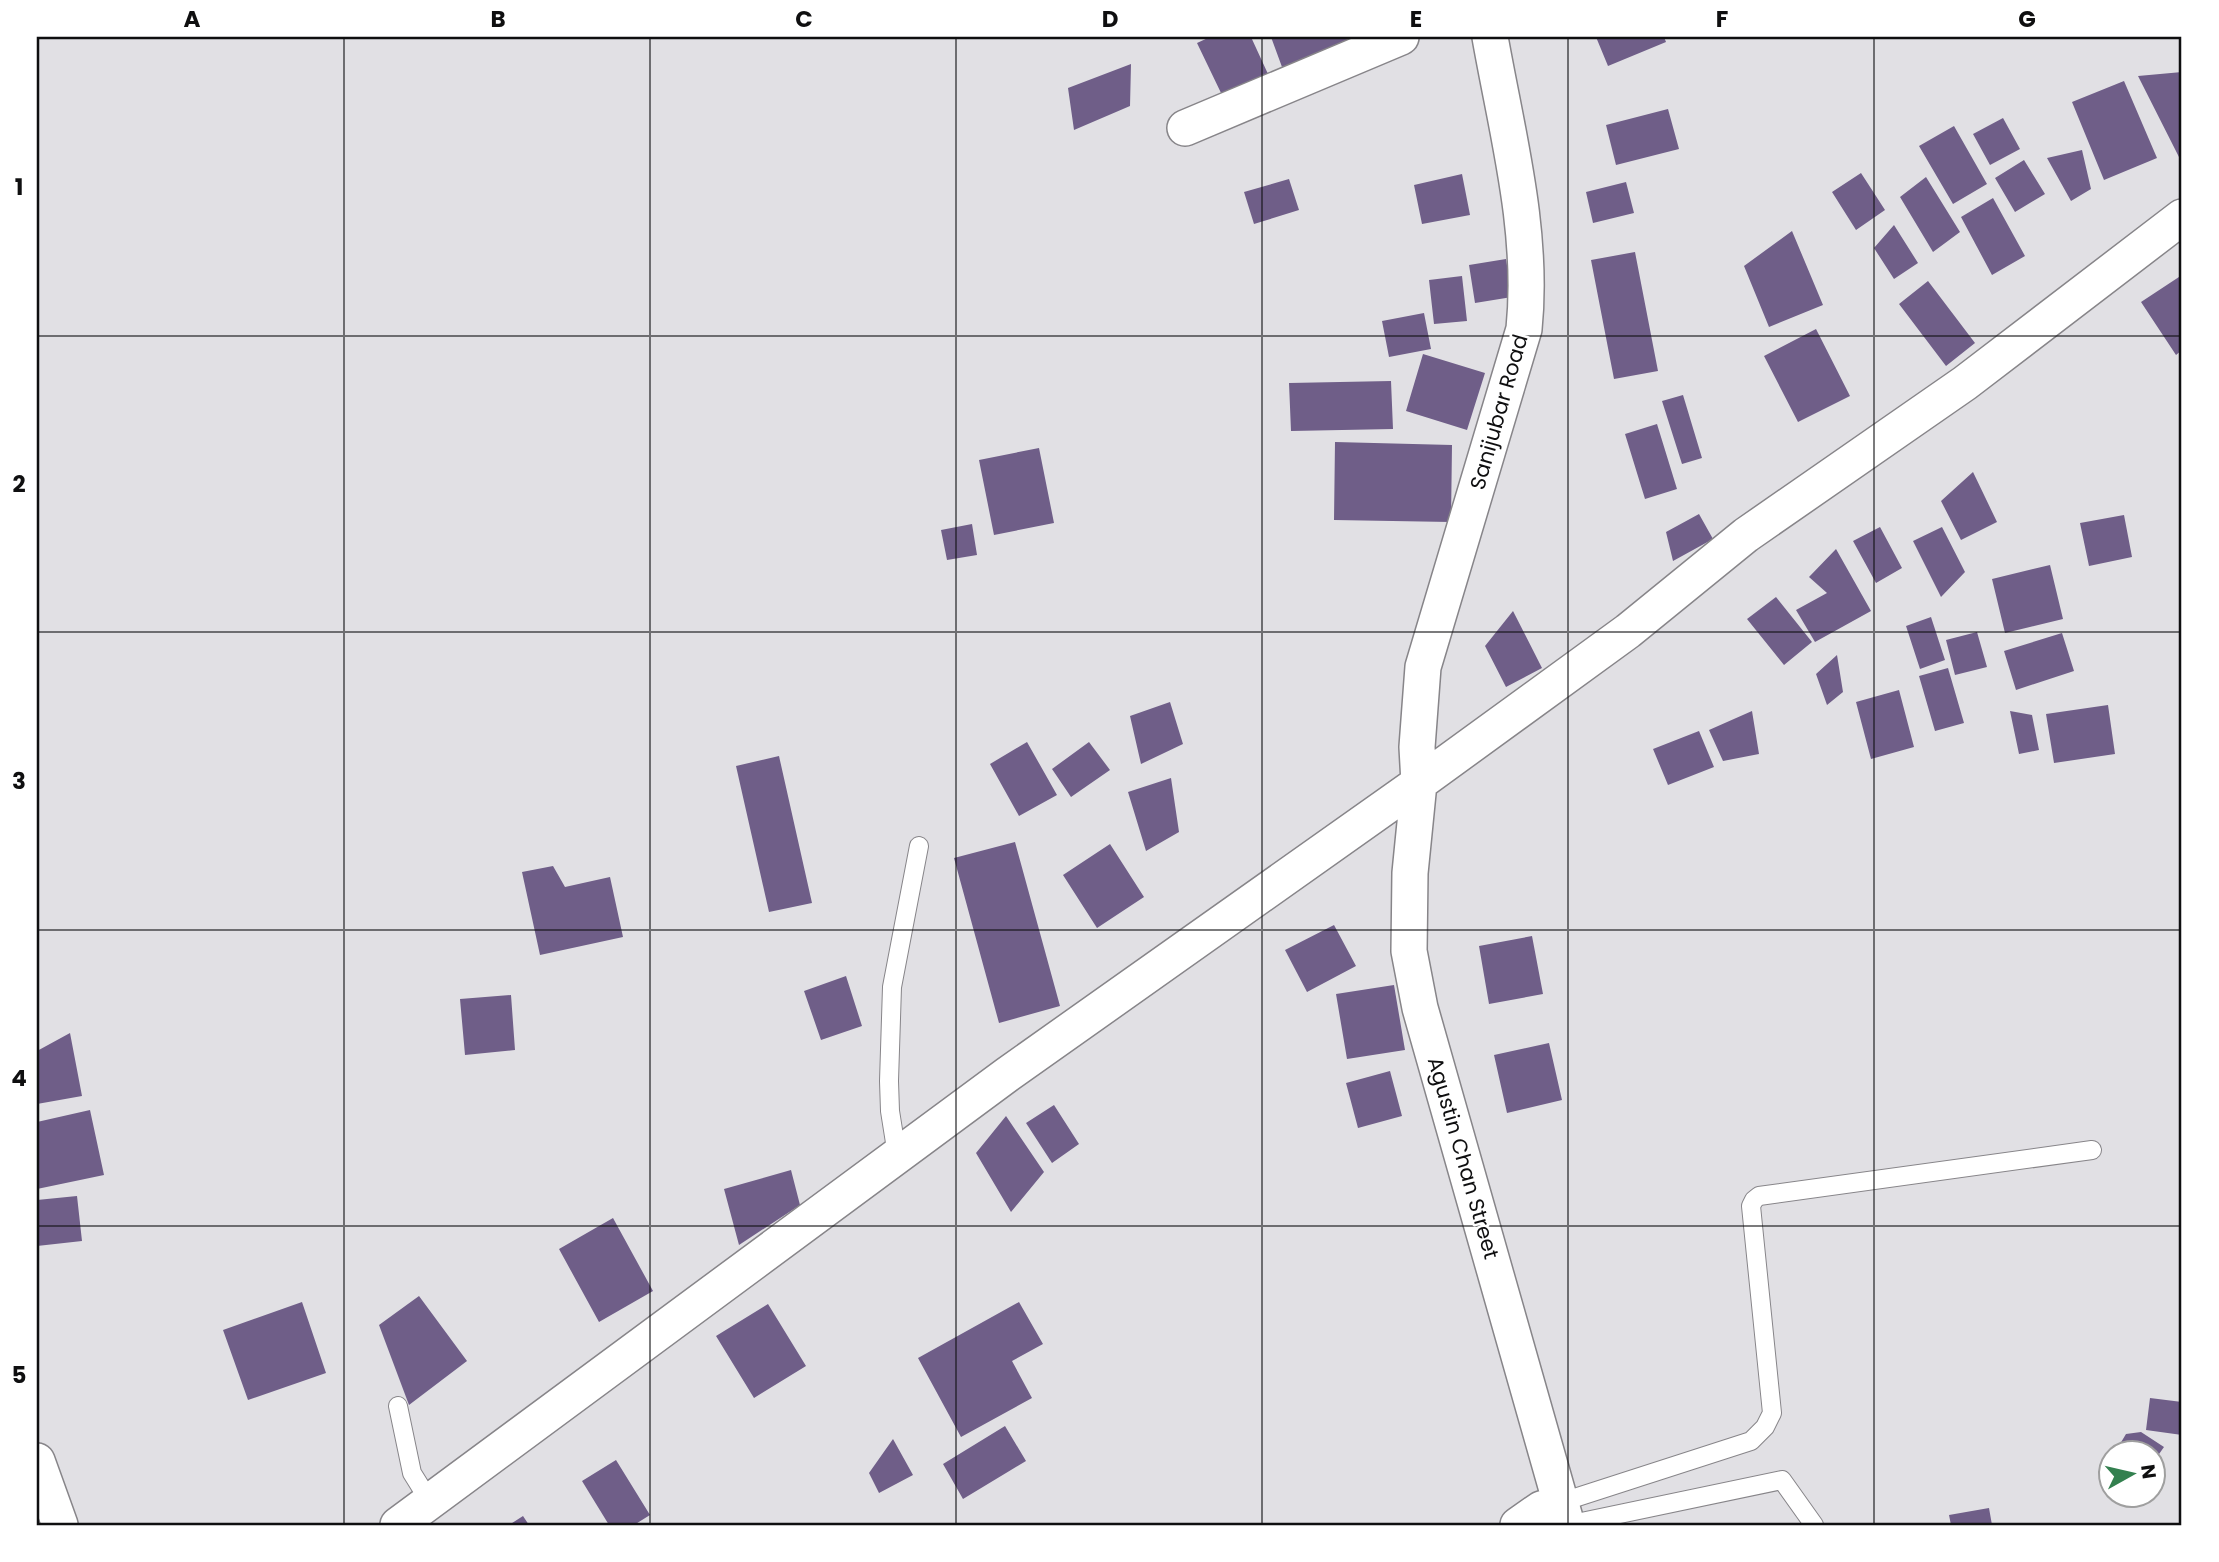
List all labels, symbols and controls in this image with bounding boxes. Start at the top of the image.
text: A [184,3,201,35]
text: B [490,3,506,35]
text: C [795,3,813,35]
text: D [1102,3,1118,35]
text: E [1410,3,1422,35]
text: F [1716,3,1728,35]
text: G [2018,3,2036,35]
text: 1 [15,171,23,203]
street label: Sanijubar Road [1462,331,1535,493]
text: 2 [12,468,26,500]
text: 3 [12,765,26,797]
street label: Agustin Chan Street [1421,1053,1506,1262]
text: 4 [11,1062,27,1094]
text: 5 [12,1359,26,1391]
north arrow [2096,1440,2166,1510]
text: N [2134,1463,2163,1481]

